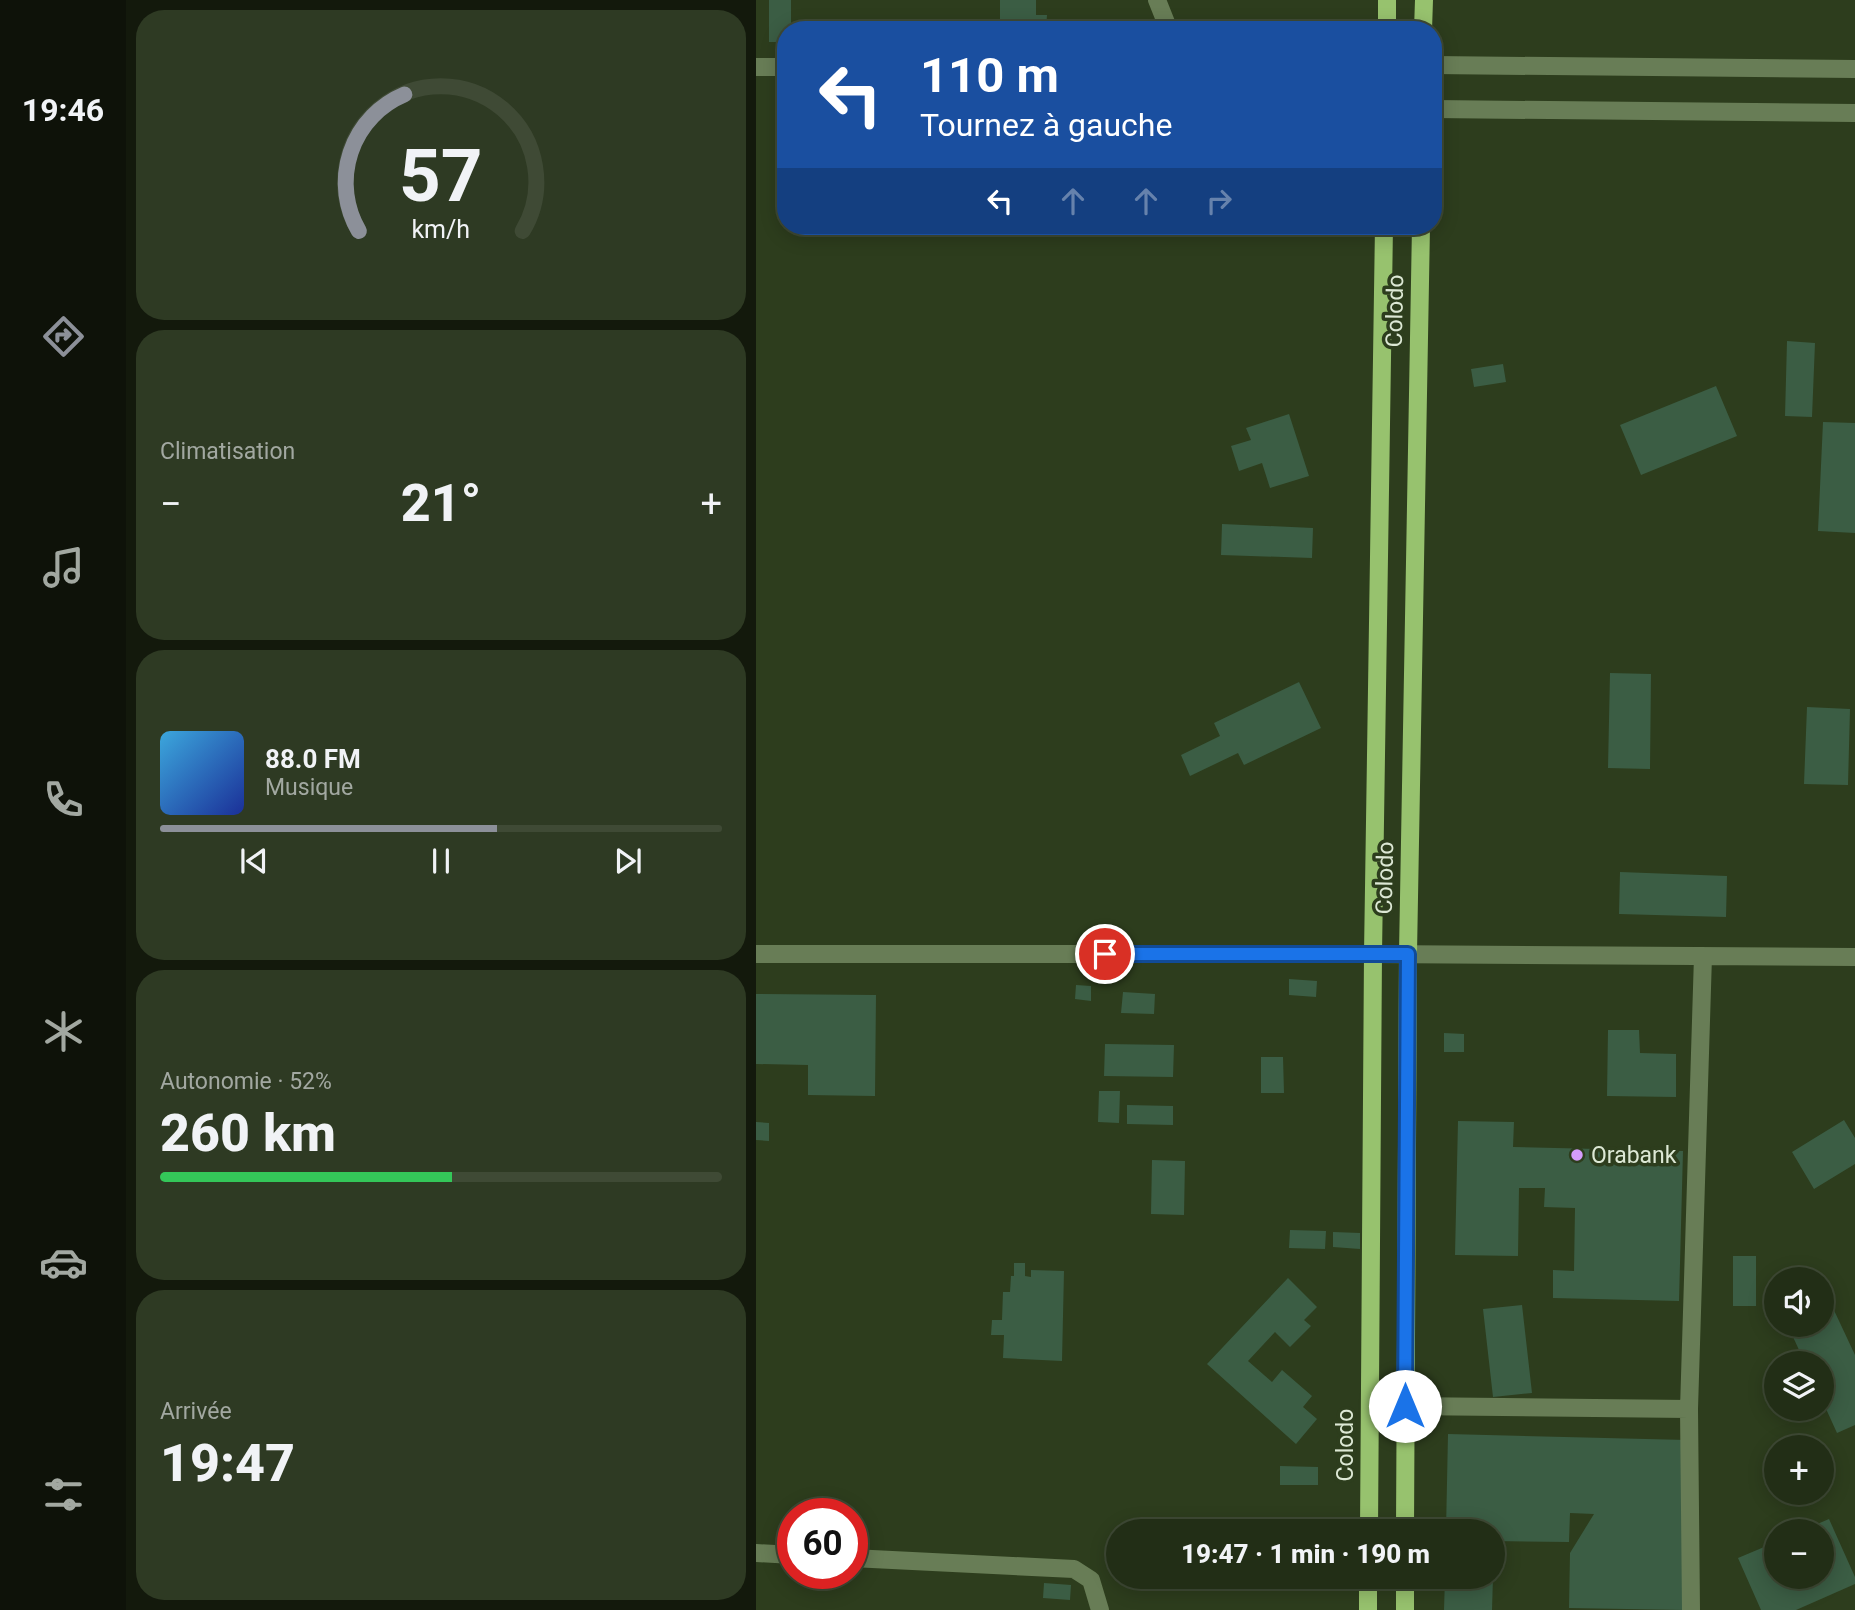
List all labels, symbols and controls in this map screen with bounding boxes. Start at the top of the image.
text: 110 m [920,47,1059,104]
icon: left [805,49,896,140]
text: 19:46 [22,91,104,129]
text: Tournez à gauche [920,106,1172,144]
text: 57 [399,133,483,219]
icon: left [981,182,1019,220]
icon: ahead [1054,182,1092,220]
icon: ahead [1127,182,1165,220]
icon: right [1200,182,1238,220]
text: km/h [412,215,470,244]
street label: Colodo [1381,274,1409,348]
icon: directions [39,312,88,361]
text: Climatisation [160,438,295,465]
text: 21° [401,473,481,534]
text: − [160,482,182,526]
text: + [700,482,722,526]
icon: music [39,543,88,592]
text: 88.0 FM [265,744,361,774]
text: Musique [265,774,353,801]
icon: phone [39,775,88,824]
street label: Colodo [1371,841,1399,915]
icon: previous [235,842,273,880]
icon: pause [422,842,460,880]
icon: next [609,842,647,880]
pin [1075,924,1135,984]
icon: arrive [1086,935,1124,973]
icon: climate [39,1007,88,1056]
text: Autonomie · 52% [160,1068,332,1095]
text: 260 km [160,1103,336,1164]
place label: Orabank [1591,1142,1677,1169]
marker: Orabank [1569,1147,1585,1163]
icon: car [39,1238,88,1287]
map controls [1764,1267,1834,1589]
button: sound [1764,1267,1834,1337]
button: layers [1764,1351,1834,1421]
position arrow [1368,1369,1442,1443]
text: Arrivée [160,1398,232,1425]
street label: Colodo [1332,1409,1359,1481]
text: 19:47 [160,1433,295,1494]
button: + [1764,1435,1834,1505]
icon: filters [39,1470,88,1519]
speed limit sign: 60 [777,1498,868,1589]
button: − [1764,1519,1834,1589]
text: 19:47 · 1 min · 190 m [1181,1539,1430,1569]

